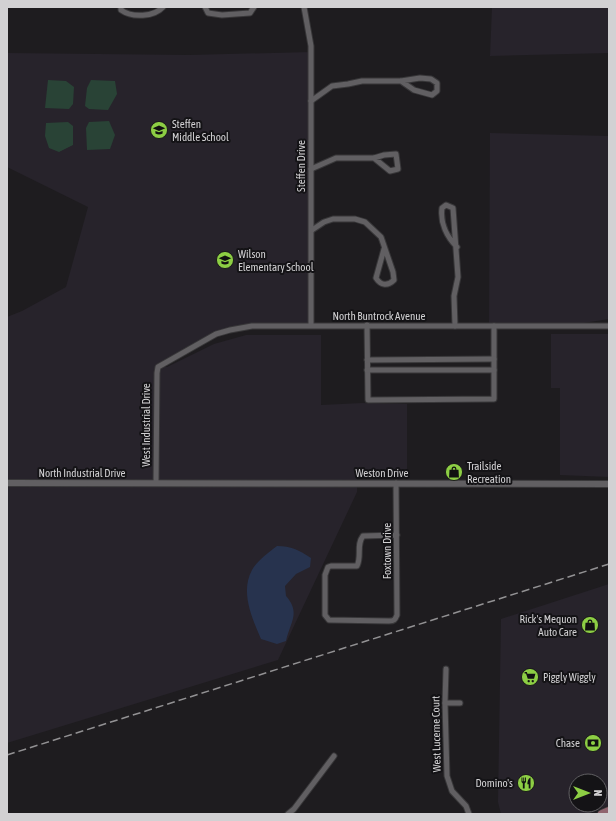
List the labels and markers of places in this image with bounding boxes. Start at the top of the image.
place label: Steffen Middle School [172,118,229,143]
school or university icon: Steffen Middle School [149,120,169,140]
place label: Wilson Elementary School [238,248,314,273]
school or university icon: Wilson Elementary School [215,250,235,270]
place label: Trailside Recreation [467,460,511,485]
shop icon: Trailside Recreation [444,462,464,482]
place label: Rick's Mequon Auto Care [520,613,577,638]
shop icon: Rick's Mequon Auto Care [580,615,600,635]
supermarket icon: Piggly Wiggly [520,667,540,687]
place label: Piggly Wiggly [543,671,596,683]
bank icon: Chase [583,733,603,753]
place label: Chase [556,737,580,749]
restaurant icon: Domino's [516,773,536,793]
place label: Domino's [475,777,513,789]

